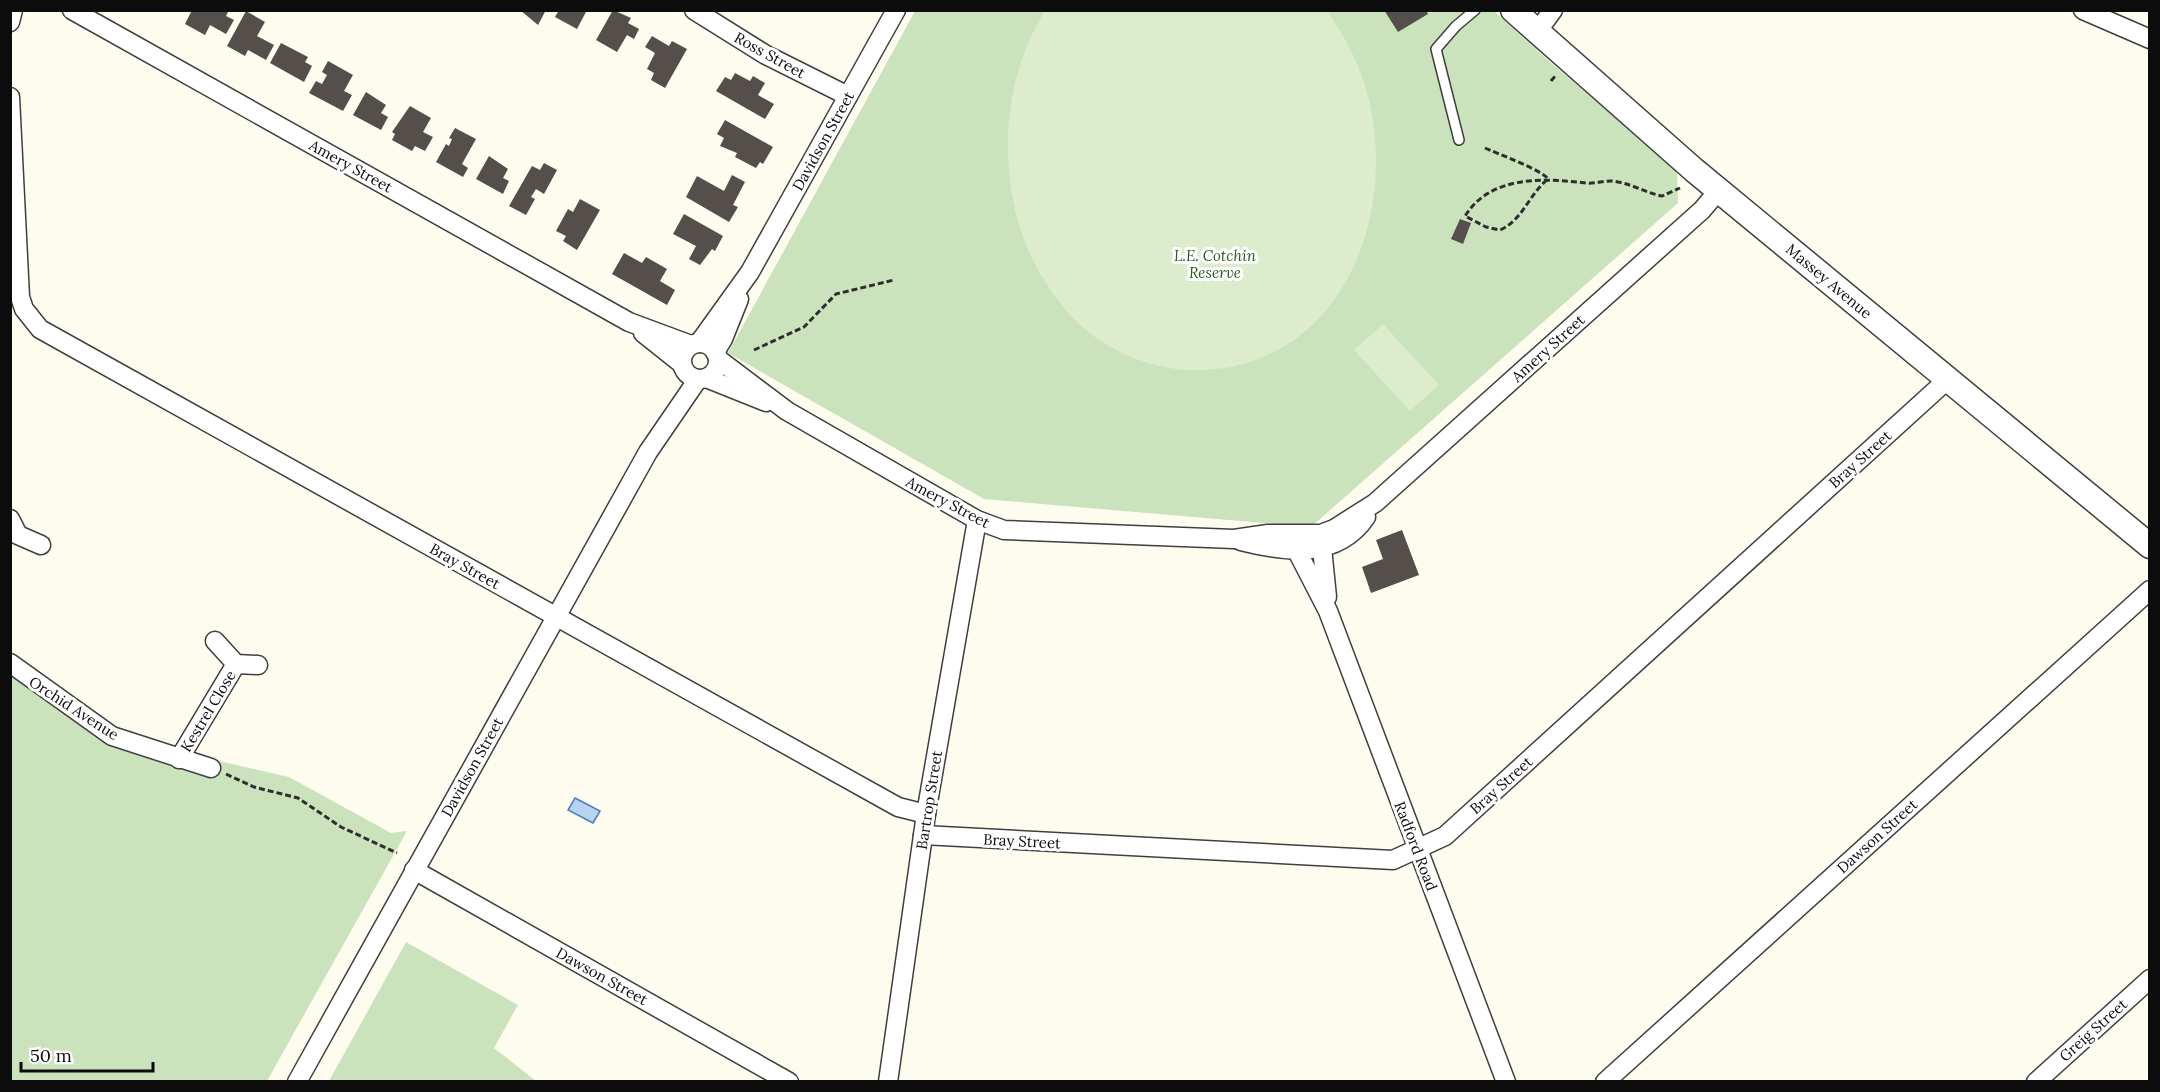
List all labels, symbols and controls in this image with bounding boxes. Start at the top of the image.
street label: Ross Street [731,28,809,82]
street label: Davidson Street [788,88,858,194]
street label: Amery Street [305,135,396,197]
street label: Massey Avenue [1782,240,1876,322]
park label: L.E. Cotchin Reserve [1174,246,1257,282]
street label: Amery Street [1507,310,1589,387]
street label: Bray Street [1825,426,1895,492]
street label: Amery Street [902,472,993,532]
street label: Bray Street [426,539,504,593]
street label: Kestrel Close [176,667,240,755]
street label: Orchid Avenue [26,672,122,744]
street label: Davidson Street [437,714,507,820]
street label: Bartrop Street [912,749,946,851]
street label: Bray Street [1466,752,1536,818]
street label: Dawson Street [1833,795,1921,877]
street label: Radford Road [1390,799,1442,893]
street label: Bray Street [983,829,1061,853]
street label: Dawson Street [553,943,651,1009]
street label: Greig Street [2055,994,2131,1065]
scale bar [21,1035,153,1073]
text: 50 m [30,1044,72,1067]

